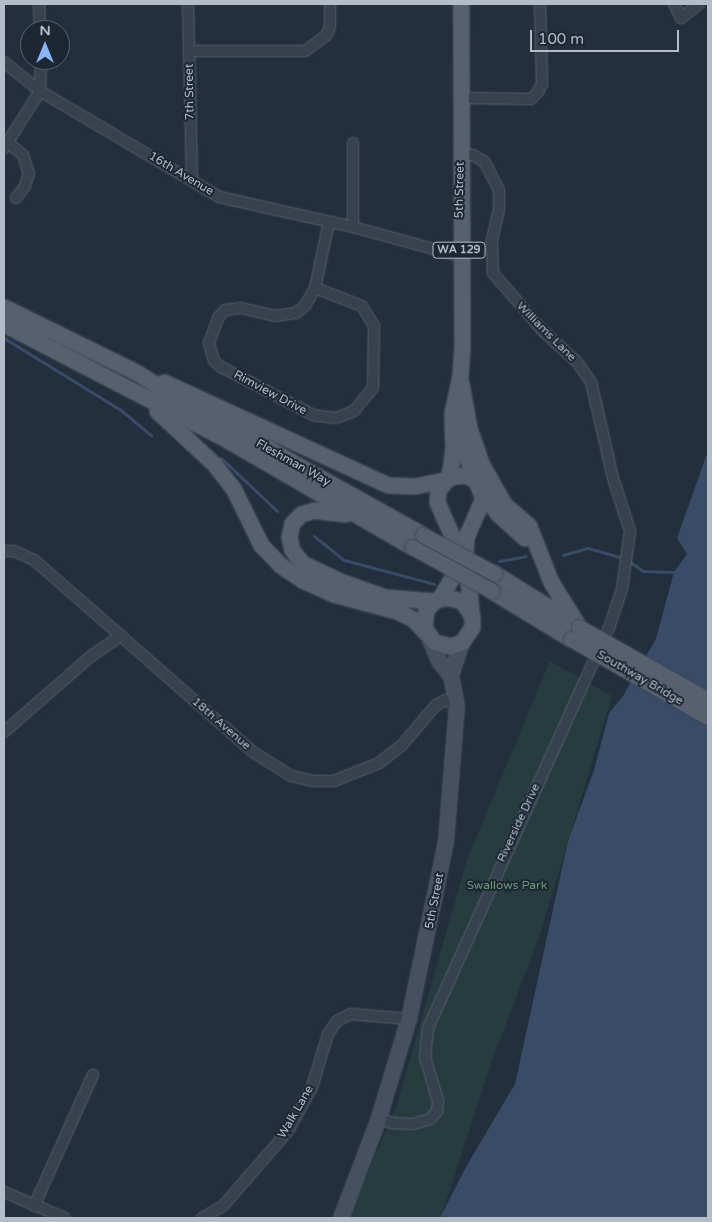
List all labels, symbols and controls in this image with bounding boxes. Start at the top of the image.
north arrow [20,20,70,70]
scale bar [532,20,681,52]
text: N [39,22,51,39]
text: 100 m [538,30,584,48]
street label: 7th Street [182,63,198,121]
street label: 16th Avenue [146,149,216,199]
street label: 5th Street [452,161,468,219]
road number: WA 129 [432,242,486,258]
street label: Williams Lane [513,299,579,365]
street label: Rimview Drive [231,368,309,418]
street label: Fleshman Way [253,437,333,489]
street label: Southway Bridge [594,647,686,709]
street label: 18th Avenue [189,695,253,753]
street label: Riverside Drive [495,781,543,865]
street label: 5th Street [423,872,447,930]
park label: Swallows Park [467,879,547,893]
street label: Walk Lane [275,1083,317,1141]

